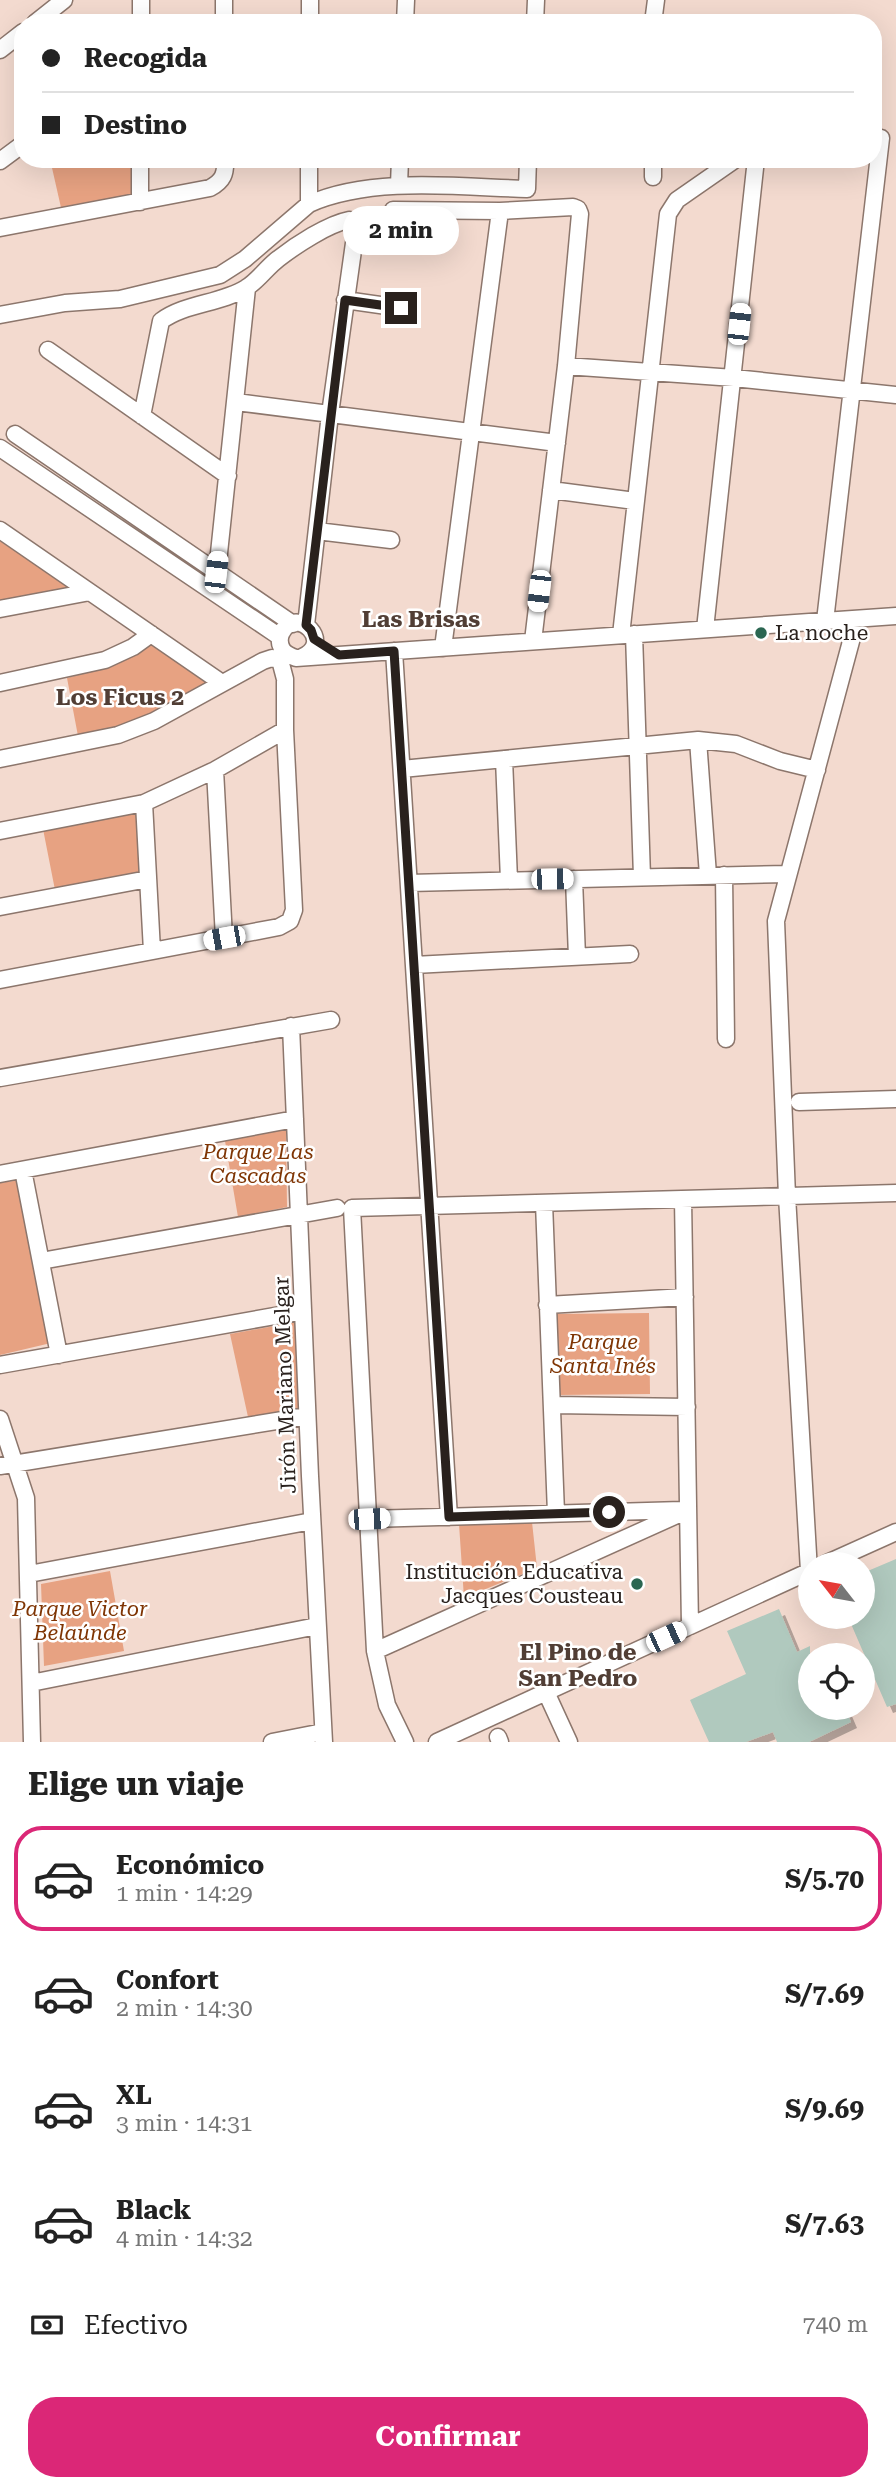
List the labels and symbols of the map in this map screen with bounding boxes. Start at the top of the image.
callout: 2 min [343,206,459,256]
route end [385,292,417,324]
car [727,302,752,346]
car [204,550,229,594]
car [527,569,552,613]
district label: Las Brisas [362,606,480,633]
place label: La noche [775,621,868,645]
marker: La noche [753,625,769,641]
district label: Los Ficus 2 [56,684,184,711]
car [531,868,574,890]
car [202,924,247,952]
park label: Parque Las Cascadas [202,1140,314,1188]
street label: Jirón Mariano Melgar [269,1275,301,1494]
park label: Parque Santa Inés [549,1330,656,1378]
route start [593,1496,625,1528]
car [348,1508,391,1530]
north arrow [798,1552,875,1629]
place label: Institución Educativa Jacques Cousteau [405,1560,624,1608]
marker: Institución Educativa Jacques Cousteau [629,1576,645,1592]
park label: Parque Victor Belaúnde [11,1597,148,1645]
car [643,1619,690,1655]
district label: El Pino de San Pedro [519,1639,638,1692]

